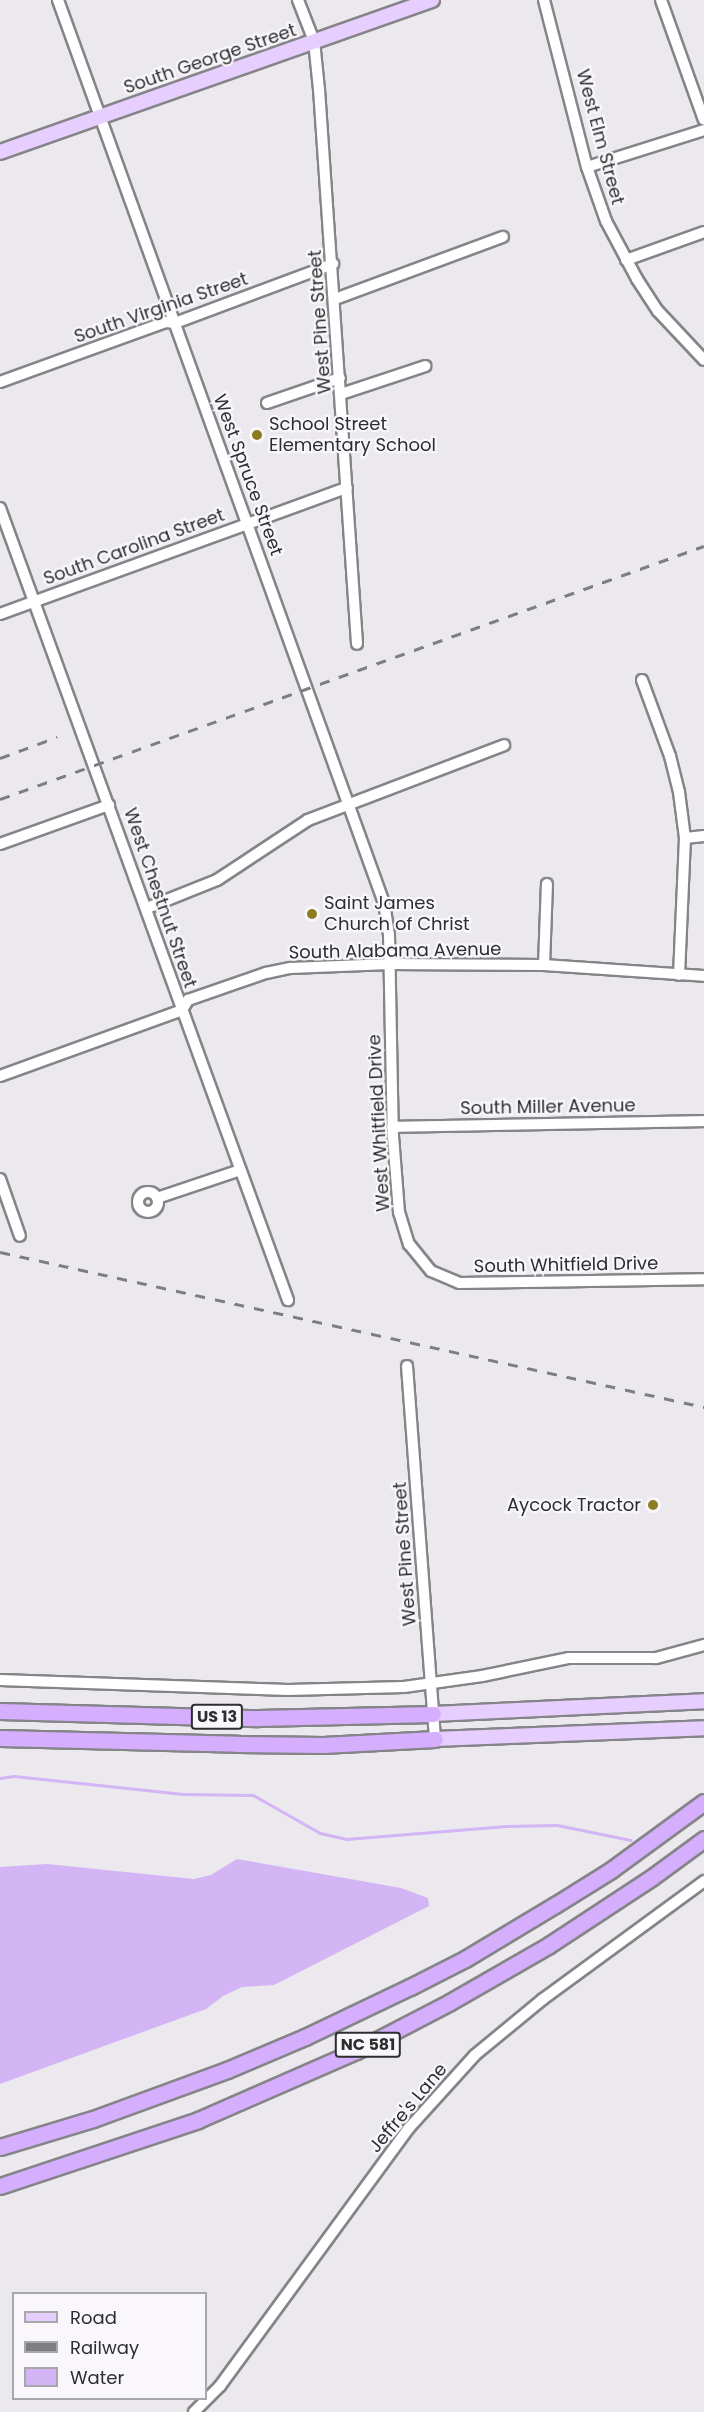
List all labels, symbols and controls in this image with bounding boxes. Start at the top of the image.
street label: South George Street [121,19,299,99]
street label: West Elm Street [572,67,628,207]
street label: West Pine Street [304,249,336,395]
street label: South Virginia Street [71,268,251,348]
street label: West Spruce Street [209,391,287,559]
place label: School Street Elementary School [269,414,436,456]
marker: School Street Elementary School [250,428,264,442]
street label: South Carolina Street [41,504,227,590]
street label: West Chestnut Street [119,805,201,991]
place label: Saint James Church of Christ [324,893,470,936]
marker: Saint James Church of Christ [305,907,319,921]
street label: South Alabama Avenue [289,938,501,964]
street label: West Whitfield Drive [364,1034,394,1212]
street label: South Miller Avenue [460,1095,636,1119]
street label: South Whitfield Drive [474,1253,658,1277]
street label: West Pine Street [389,1481,421,1627]
place label: Aycock Tractor [507,1494,641,1516]
marker: Aycock Tractor [646,1498,660,1512]
road number: US 13 [190,1704,244,1730]
road number: NC 581 [334,2032,403,2058]
street label: Jeffre's Lane [364,2059,452,2157]
legend [12,2292,207,2400]
text: Road [70,2305,117,2330]
text: Railway [70,2335,139,2360]
text: Water [70,2365,124,2390]

